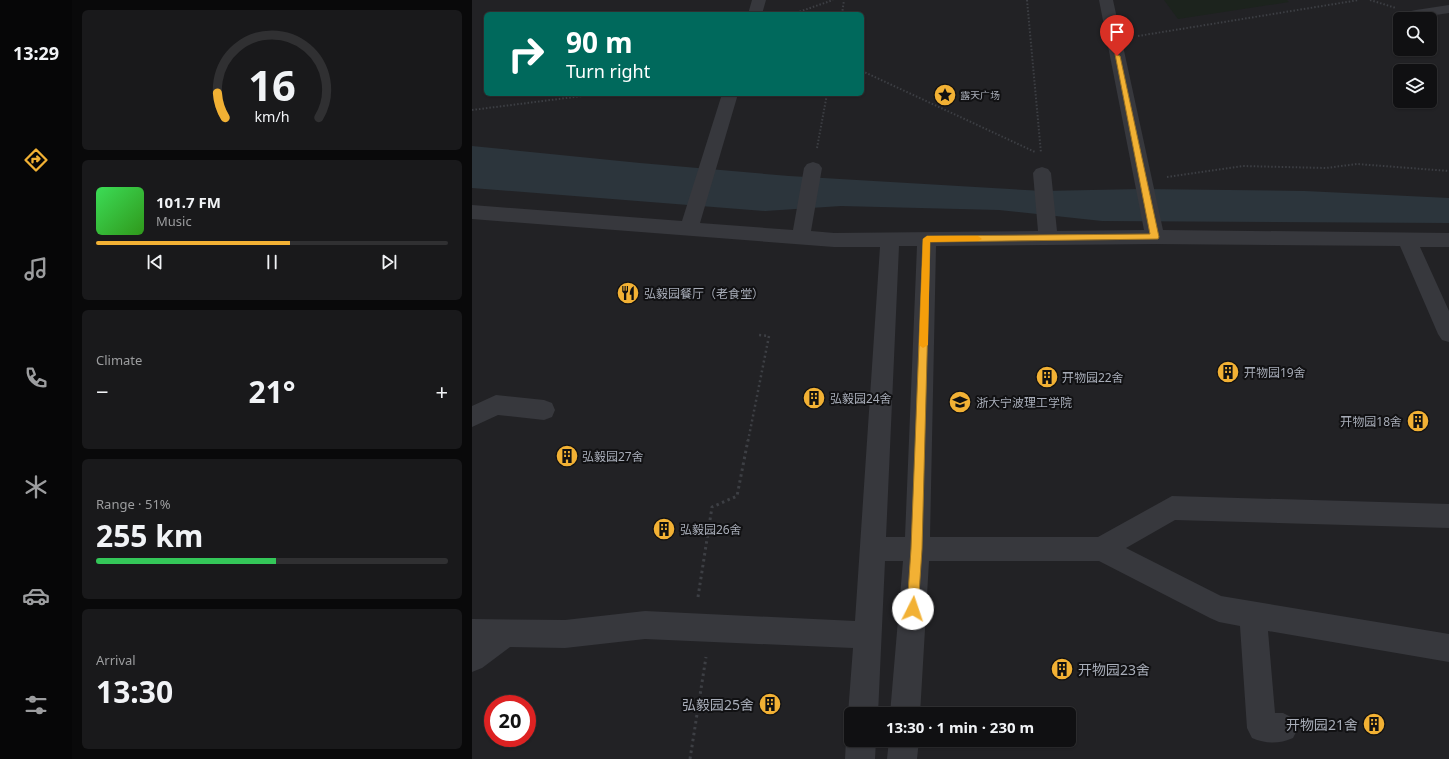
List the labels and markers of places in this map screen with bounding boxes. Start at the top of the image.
pin [1100,15,1134,56]
place icon: 露天广场 [932,82,958,108]
place label: 露天广场 [960,88,1000,102]
restaurant icon: 弘毅园餐厅（老食堂） [615,280,641,306]
place label: 弘毅园餐厅（老食堂） [644,285,764,302]
building icon: 开物园19舍 [1215,359,1241,385]
building icon: 开物园22舍 [1034,364,1060,390]
place label: 开物园19舍 [1244,364,1306,381]
place label: 开物园22舍 [1062,369,1124,386]
building icon: 弘毅园24舍 [801,385,827,411]
school or university icon: 浙大宁波理工学院 [947,389,973,415]
place label: 弘毅园24舍 [830,390,892,407]
place label: 浙大宁波理工学院 [976,394,1072,411]
building icon: 开物园18舍 [1405,408,1431,434]
place label: 开物园18舍 [1340,413,1402,430]
building icon: 弘毅园27舍 [554,443,580,469]
place label: 弘毅园27舍 [582,448,644,465]
building icon: 弘毅园26舍 [651,516,677,542]
place label: 弘毅园26舍 [680,521,742,538]
building icon: 开物园23舍 [1049,656,1075,682]
place label: 开物园23舍 [1078,660,1150,679]
building icon: 弘毅园25舍 [757,691,783,717]
place label: 弘毅园25舍 [682,695,754,714]
building icon: 开物园21舍 [1361,711,1387,737]
place label: 开物园21舍 [1286,715,1358,734]

